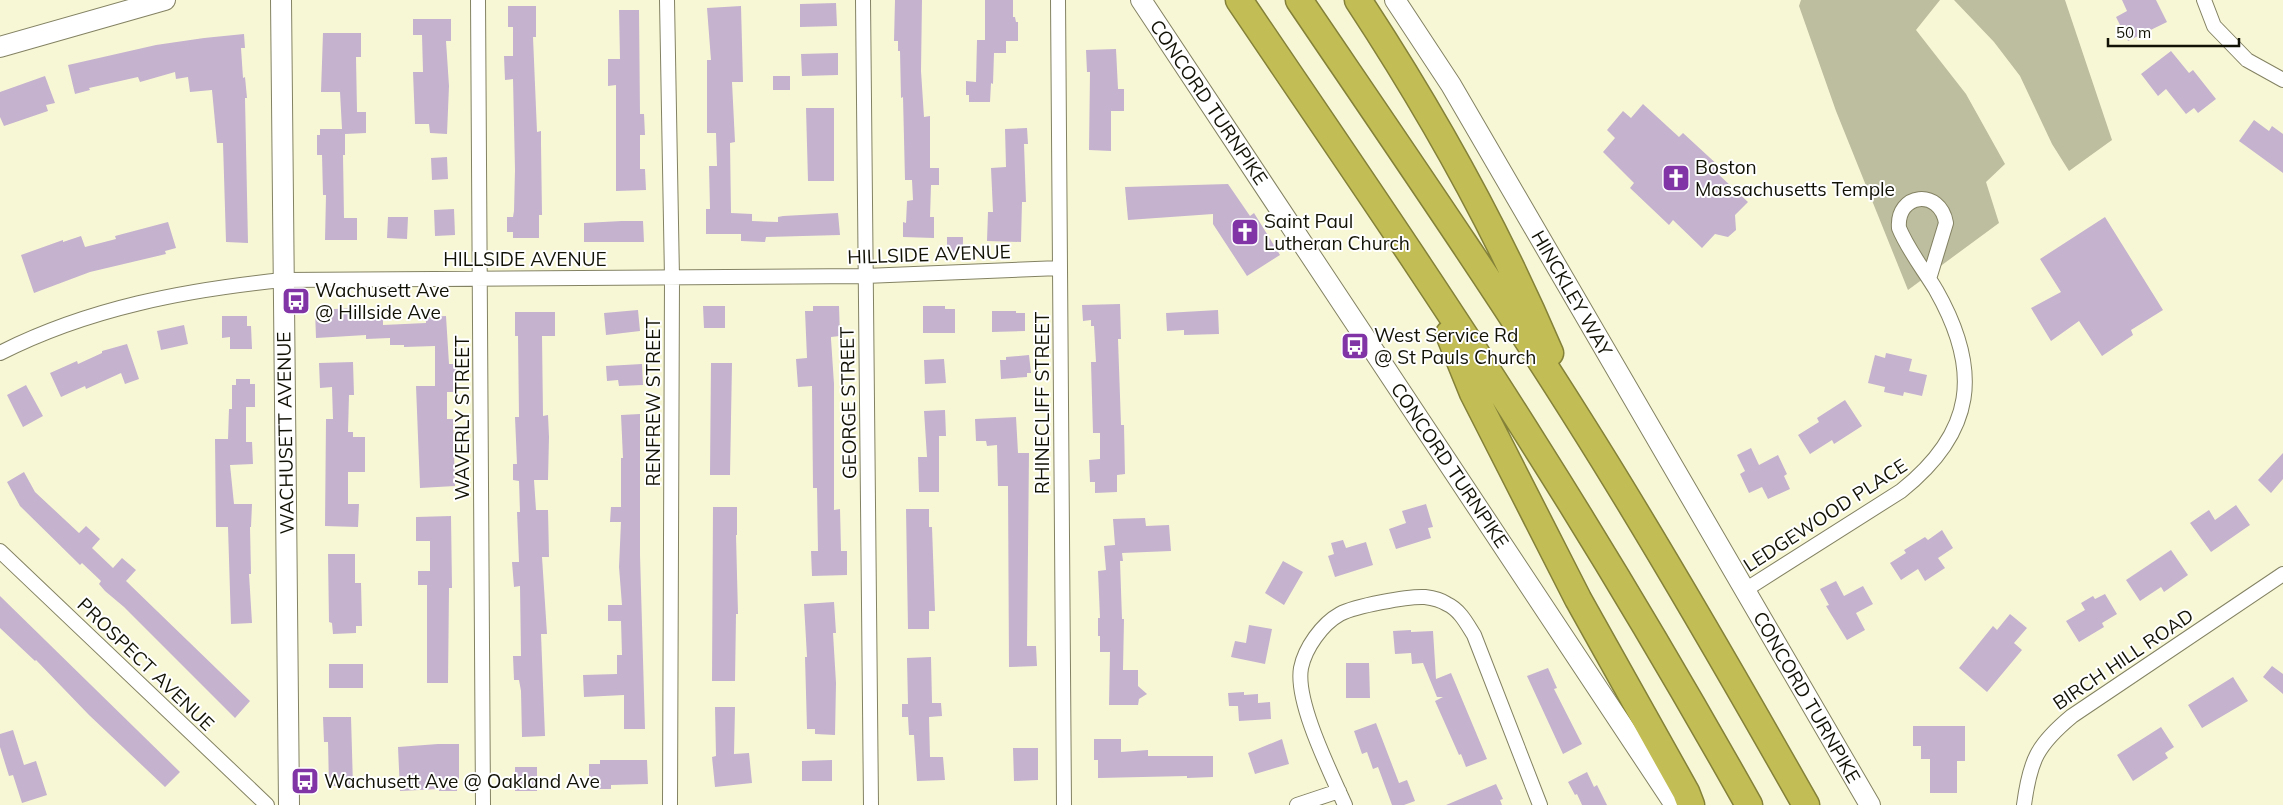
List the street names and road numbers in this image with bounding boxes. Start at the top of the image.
street label: CONCORD TURNPIKE [1145,15,1273,189]
street label: HINCKLEY WAY [1526,226,1618,360]
street label: HILLSIDE AVENUE [847,239,1011,269]
street label: HILLSIDE AVENUE [443,247,607,271]
street label: RHINECLIFF STREET [1030,311,1054,494]
street label: RENFREW STREET [641,317,665,487]
street label: GEORGE STREET [835,326,861,479]
street label: WACHUSETT AVENUE [271,331,299,535]
street label: WAVERLY STREET [450,335,474,500]
street label: CONCORD TURNPIKE [1386,378,1514,552]
street label: LEDGEWOOD PLACE [1739,453,1911,577]
street label: PROSPECT AVENUE [72,592,220,736]
street label: BIRCH HILL ROAD [2048,603,2198,715]
street label: CONCORD TURNPIKE [1748,607,1866,787]

